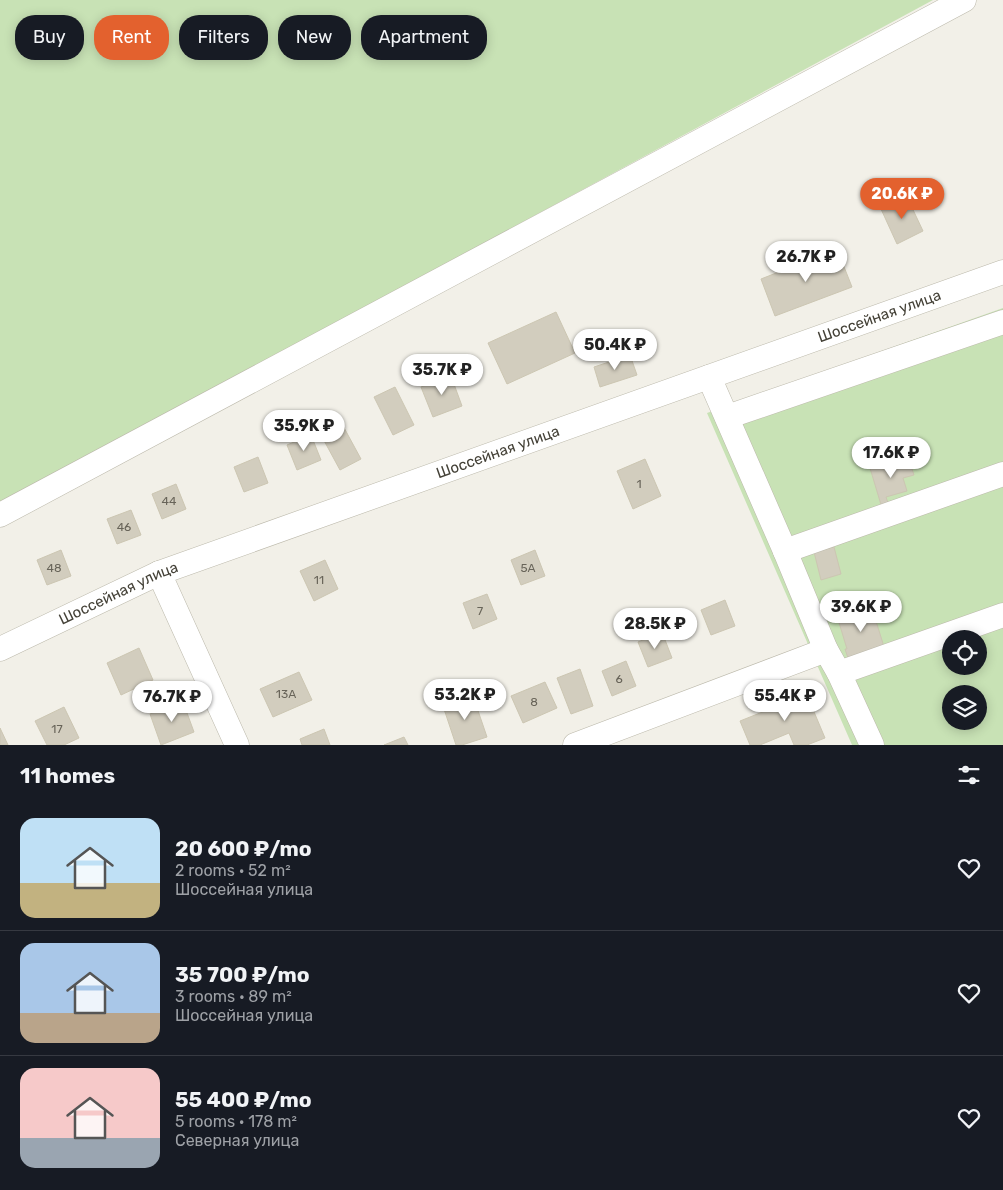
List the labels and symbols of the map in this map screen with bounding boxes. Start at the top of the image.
pin: 20.6K ₽ [856,178,948,220]
pin: 26.7K ₽ [760,240,852,283]
street label: Шоссейная улица [815,286,943,346]
pin: 50.4K ₽ [569,328,661,371]
pin: 35.7K ₽ [396,354,488,396]
pin: 35.9K ₽ [258,410,350,452]
street label: Шоссейная улица [434,422,562,482]
pin: 17.6K ₽ [845,436,937,479]
house number: 1 [636,477,642,491]
house number: 44 [162,494,177,508]
house number: 46 [117,520,131,534]
street label: Шоссейная улица [56,558,180,629]
house number: 48 [46,561,62,575]
house number: 5А [520,561,536,575]
house number: 11 [314,573,324,587]
pin: 39.6K ₽ [815,590,907,633]
house number: 7 [477,604,483,618]
pin: 28.5K ₽ [609,608,701,650]
house number: 6 [615,672,623,686]
pin: 53.2K ₽ [419,678,511,721]
pin: 76.7K ₽ [126,680,218,723]
pin: 55.4K ₽ [739,680,831,722]
house number: 13А [276,687,296,701]
house number: 8 [530,695,538,709]
house number: 17 [51,722,63,736]

